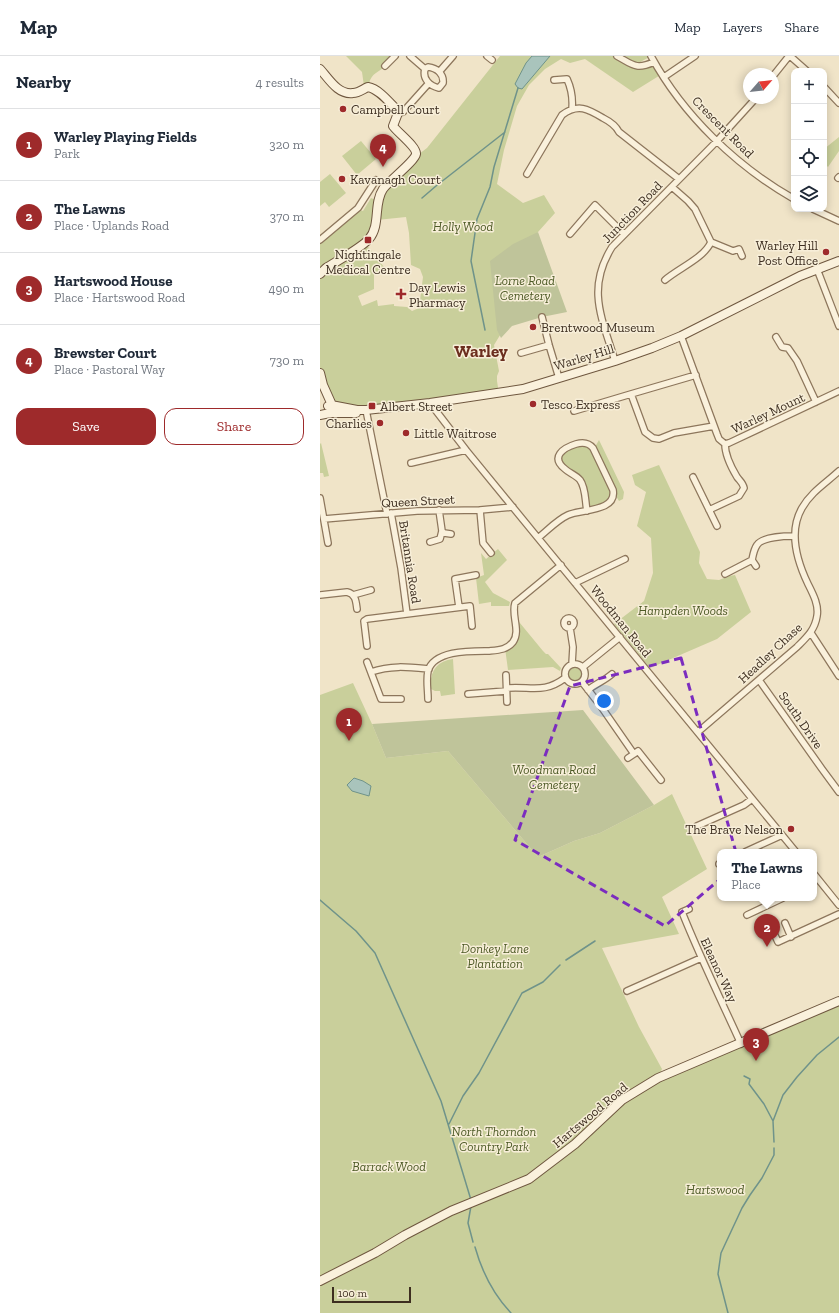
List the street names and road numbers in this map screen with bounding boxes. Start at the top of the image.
street label: Crescent Road [689,93,757,161]
street label: Junction Road [599,178,665,246]
street label: Warley Hill [552,341,616,373]
street label: Warley Mount [729,389,807,437]
street label: Queen Street [381,492,455,510]
street label: Britannia Road [396,519,424,605]
street label: Woodman Road [588,582,654,660]
street label: Headley Chase [735,620,805,686]
street label: South Drive [776,688,826,752]
street label: Eleanor Way [697,935,741,1005]
street label: Hartswood Road [550,1079,630,1151]

